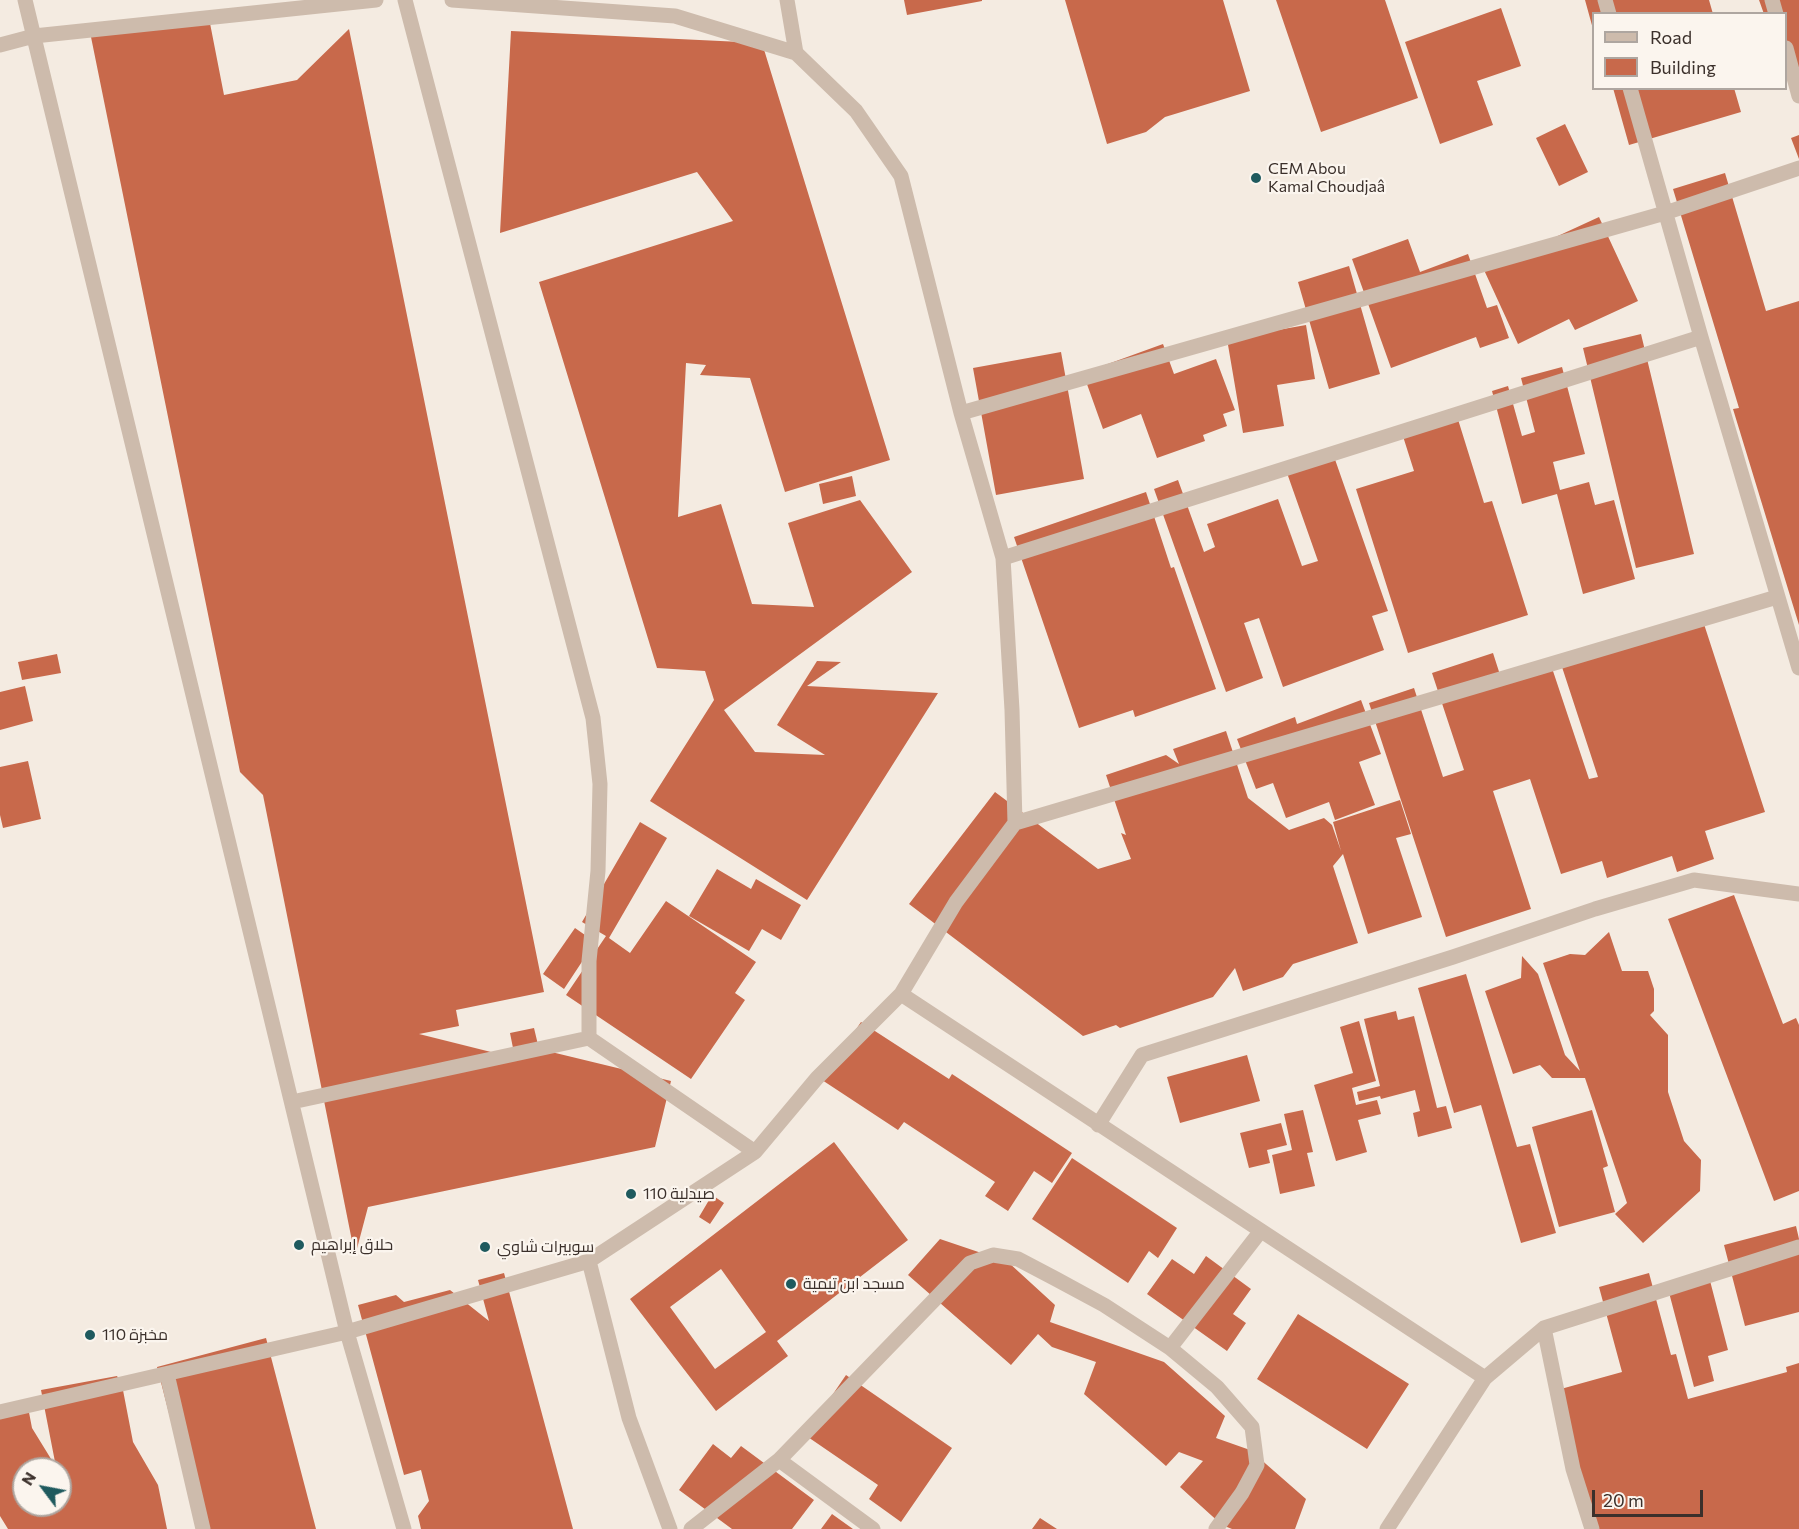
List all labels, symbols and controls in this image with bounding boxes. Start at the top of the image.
legend [1592,12,1787,90]
text: Road [1650,26,1692,48]
text: Building [1650,56,1716,78]
place label: CEM Abou Kamal Choudjaâ [1268,159,1385,197]
marker: CEM Abou Kamal Choudjaâ [1249,171,1263,185]
place label: صيدلية 110 [643,1184,715,1204]
marker: صيدلية 110 [624,1187,638,1201]
place label: حلاق إبراهيم [311,1235,393,1255]
place label: سوبيرات شاوي [497,1237,594,1257]
marker: حلاق إبراهيم [292,1238,306,1252]
marker: سوبيرات شاوي [478,1240,492,1254]
place label: مسجد ابن تيمية [803,1274,905,1294]
marker: مسجد ابن تيمية [784,1277,798,1291]
place label: مخبزة 110 [102,1325,168,1345]
marker: مخبزة 110 [83,1328,97,1342]
north arrow [12,1457,72,1517]
text: N [17,1468,39,1488]
scale bar [1595,1478,1706,1516]
text: 20 m [1603,1489,1644,1511]

